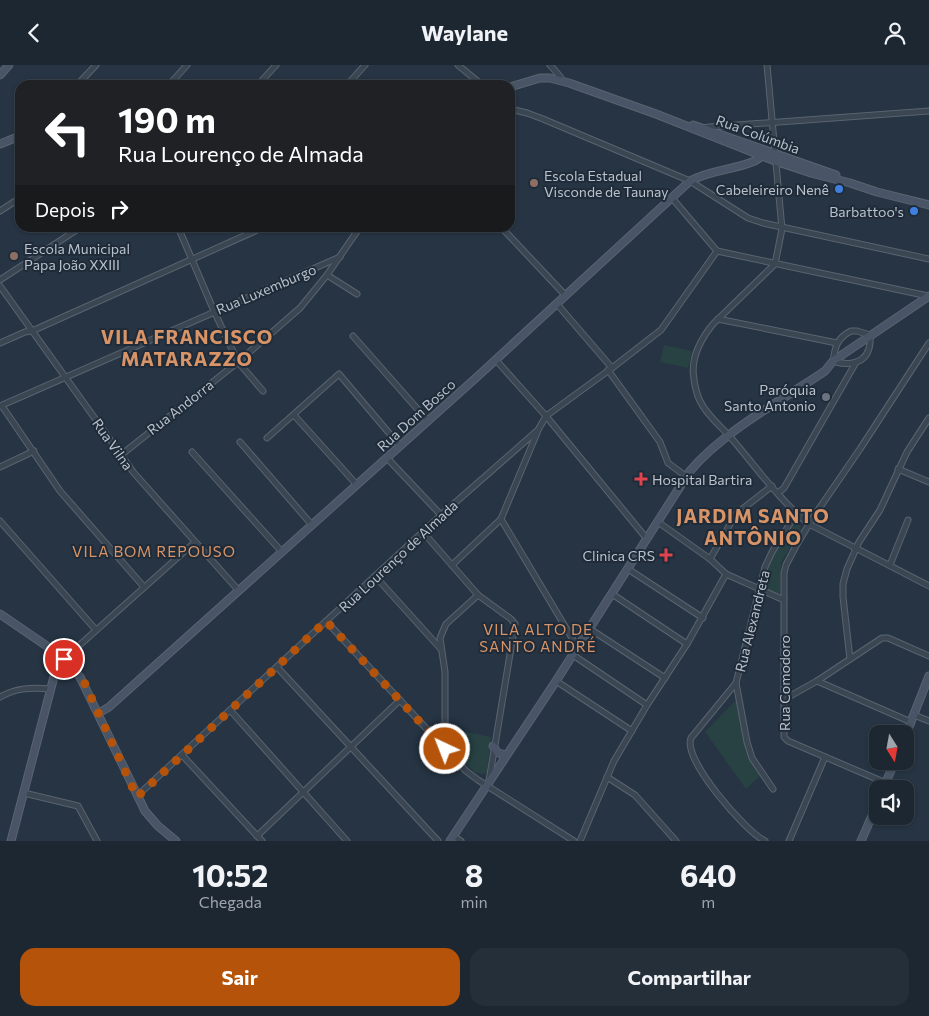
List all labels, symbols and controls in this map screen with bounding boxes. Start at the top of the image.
icon: back [20,19,48,47]
text: Waylane [421,19,508,46]
icon: person [881,19,909,47]
text: 190 m [118,97,216,140]
icon: left [35,100,100,165]
street label: Rua Colúmbia [714,111,802,157]
text: Rua Lourenço de Almada [118,140,364,167]
place label: Escola Estadual Visconde de Taunay [544,167,669,200]
marker: Escola Estadual Visconde de Taunay [528,177,540,189]
place label: Cabeleireiro Nenê [716,181,829,198]
marker: Cabeleireiro Nenê [833,183,845,195]
icon: right [105,195,133,223]
text: Depois [35,198,95,221]
place label: Barbattoo's [829,203,904,220]
marker: Barbattoo's [908,205,920,217]
place label: Escola Municipal Papa João XXIII [24,240,130,273]
marker: Escola Municipal Papa João XXIII [8,250,20,262]
street label: Rua Luxemburgo [213,260,319,318]
district label: VILA FRANCISCO MATARAZZO [101,325,273,370]
street label: Rua Dom Bosco [373,375,459,455]
street label: Rua Andorra [143,376,217,438]
place label: Paróquia Santo Antonio [724,381,816,414]
marker: Paróquia Santo Antonio [820,391,832,403]
street label: Rua Vilna [89,415,137,473]
place label: Hospital Bartira [652,471,752,488]
marker: Hospital Bartira [634,472,648,486]
street label: Rua Lourenço de Almada [335,496,461,616]
district label: JARDIM SANTO ANTÔNIO [676,504,830,549]
district label: VILA BOM REPOUSO [72,542,236,560]
place label: Clinica CRS [583,547,655,564]
marker: Clinica CRS [659,548,673,562]
street label: Rua Alexandreta [731,568,773,674]
district label: VILA ALTO DE SANTO ANDRÉ [479,620,597,655]
street label: Rua Comodoro [776,635,793,731]
pin [43,638,85,680]
icon: arrive [50,645,78,673]
position arrow [418,722,470,774]
north arrow [869,725,914,770]
map controls [869,725,914,825]
button: sound [869,780,914,825]
text: 10:52 [192,856,268,893]
text: 8 [465,856,483,893]
text: 640 [680,856,737,893]
text: Chegada [199,892,262,911]
text: min [460,892,488,911]
text: m [701,892,715,911]
button: Sair [20,948,460,1006]
button: Compartilhar [470,948,909,1006]

